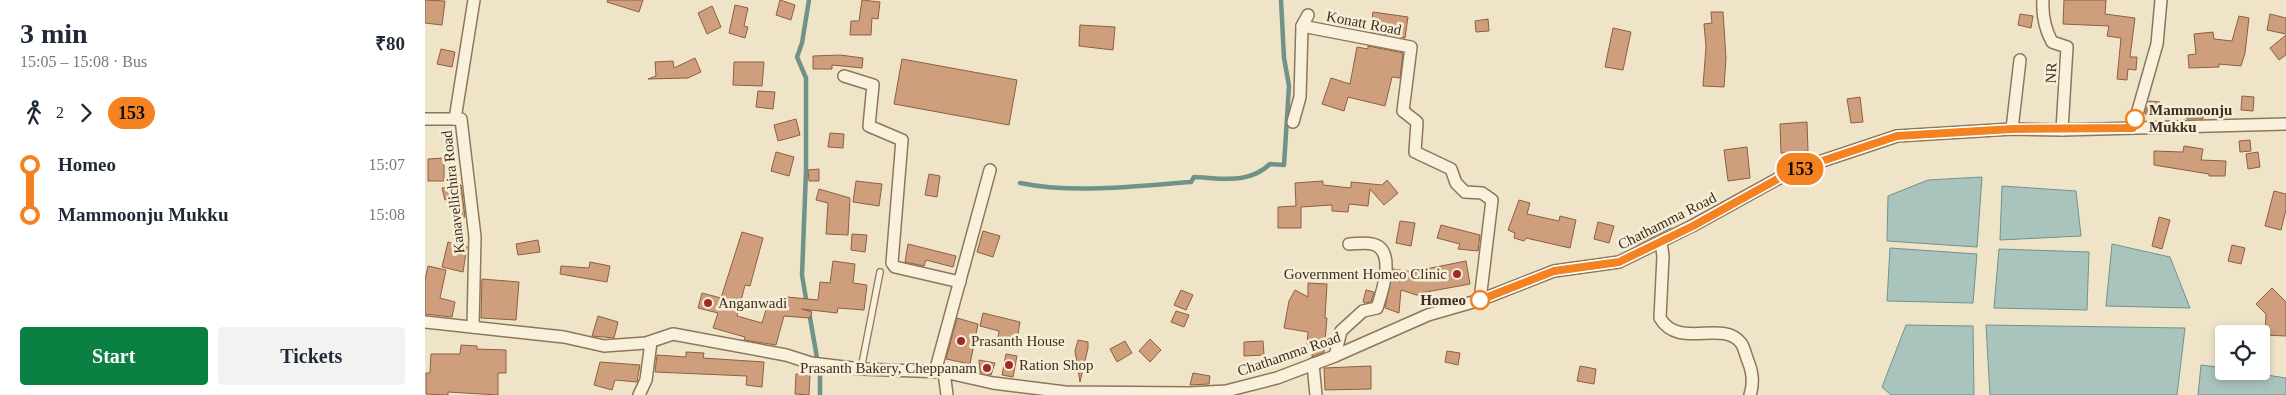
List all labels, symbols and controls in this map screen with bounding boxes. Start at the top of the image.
street label: Konatt Road [1325,8,1403,38]
text: 3 min [20,18,88,49]
text: ₹80 [375,33,405,54]
text: 15:05 – 15:08 · Bus [20,53,147,70]
street label: NR [2042,62,2060,84]
icon: walk [20,99,48,127]
icon: forward [72,99,100,127]
place label: Mammoonju Mukku [2149,102,2232,135]
text: 153 [118,103,145,123]
text: 2 [56,104,64,121]
marker: Mammoonju Mukku [2125,109,2145,129]
street label: Kanavellichira Road [439,129,467,254]
line badge: 153 [1771,153,1829,185]
text: Homeo [58,154,116,175]
text: 15:07 [369,156,405,173]
text: 153 [1787,159,1814,179]
street label: Chathamma Road [1615,189,1719,253]
text: Mammoonju Mukku [58,204,229,225]
text: 15:08 [369,206,405,223]
place label: Government Homeo Clinic [1284,266,1447,282]
marker: Government Homeo Clinic [1451,268,1463,280]
marker: Homeo [1470,290,1490,310]
place label: Homeo [1420,292,1466,308]
place label: Anganwadi [718,295,787,311]
marker: Anganwadi [702,297,714,309]
map controls [2215,325,2270,380]
button: locate [2215,325,2270,380]
button: Start [20,327,208,385]
button: Tickets [218,327,405,385]
street label: Chathamma Road [1235,329,1343,379]
place label: Prasanth House [971,333,1065,349]
marker: Prasanth House [955,335,967,347]
place label: Ration Shop [1019,357,1094,373]
marker: Ration Shop [1003,359,1015,371]
place label: Prasanth Bakery, Cheppanam [800,360,977,376]
marker: Prasanth Bakery, Cheppanam [981,362,993,374]

